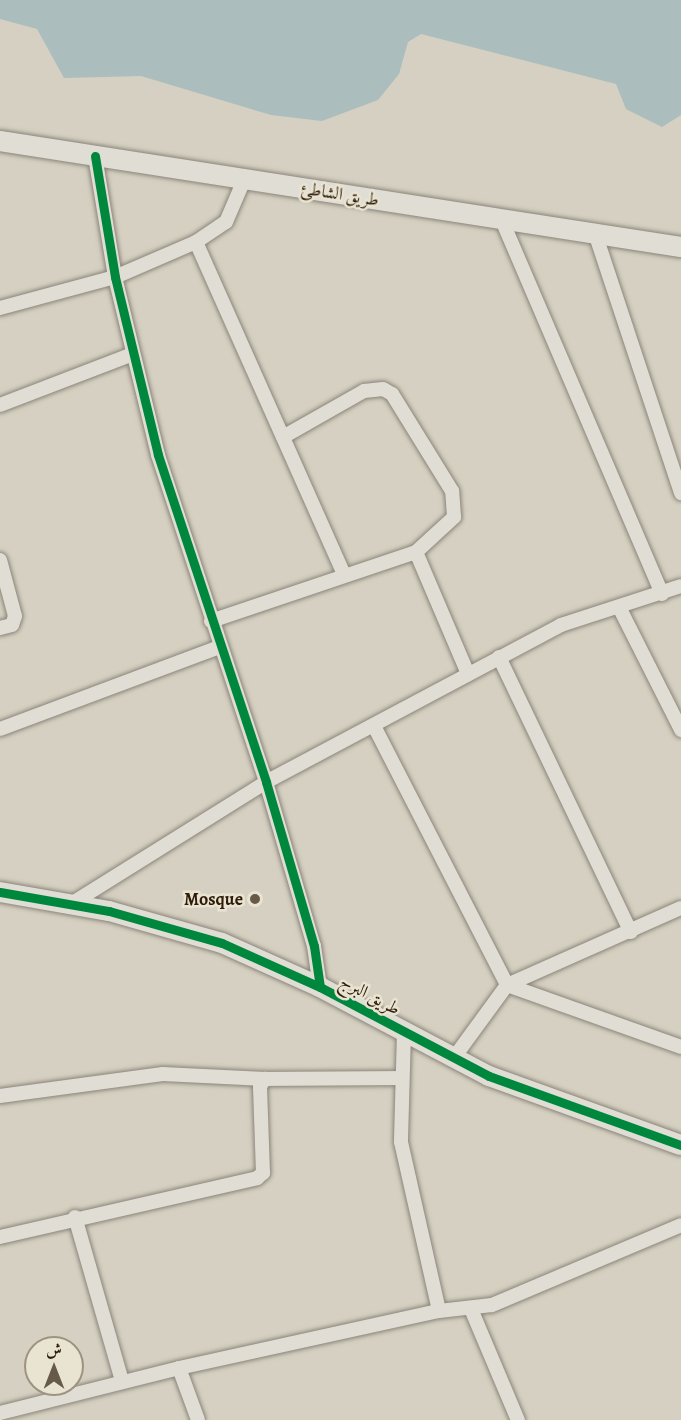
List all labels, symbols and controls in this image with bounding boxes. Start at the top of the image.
street label: طريق الشاطئ [299,177,381,211]
place label: Mosque [184,888,243,910]
marker: Mosque [248,892,262,906]
street label: طريق البرج [336,970,404,1020]
north arrow [24,1336,84,1396]
text: ش [46,1339,62,1361]

